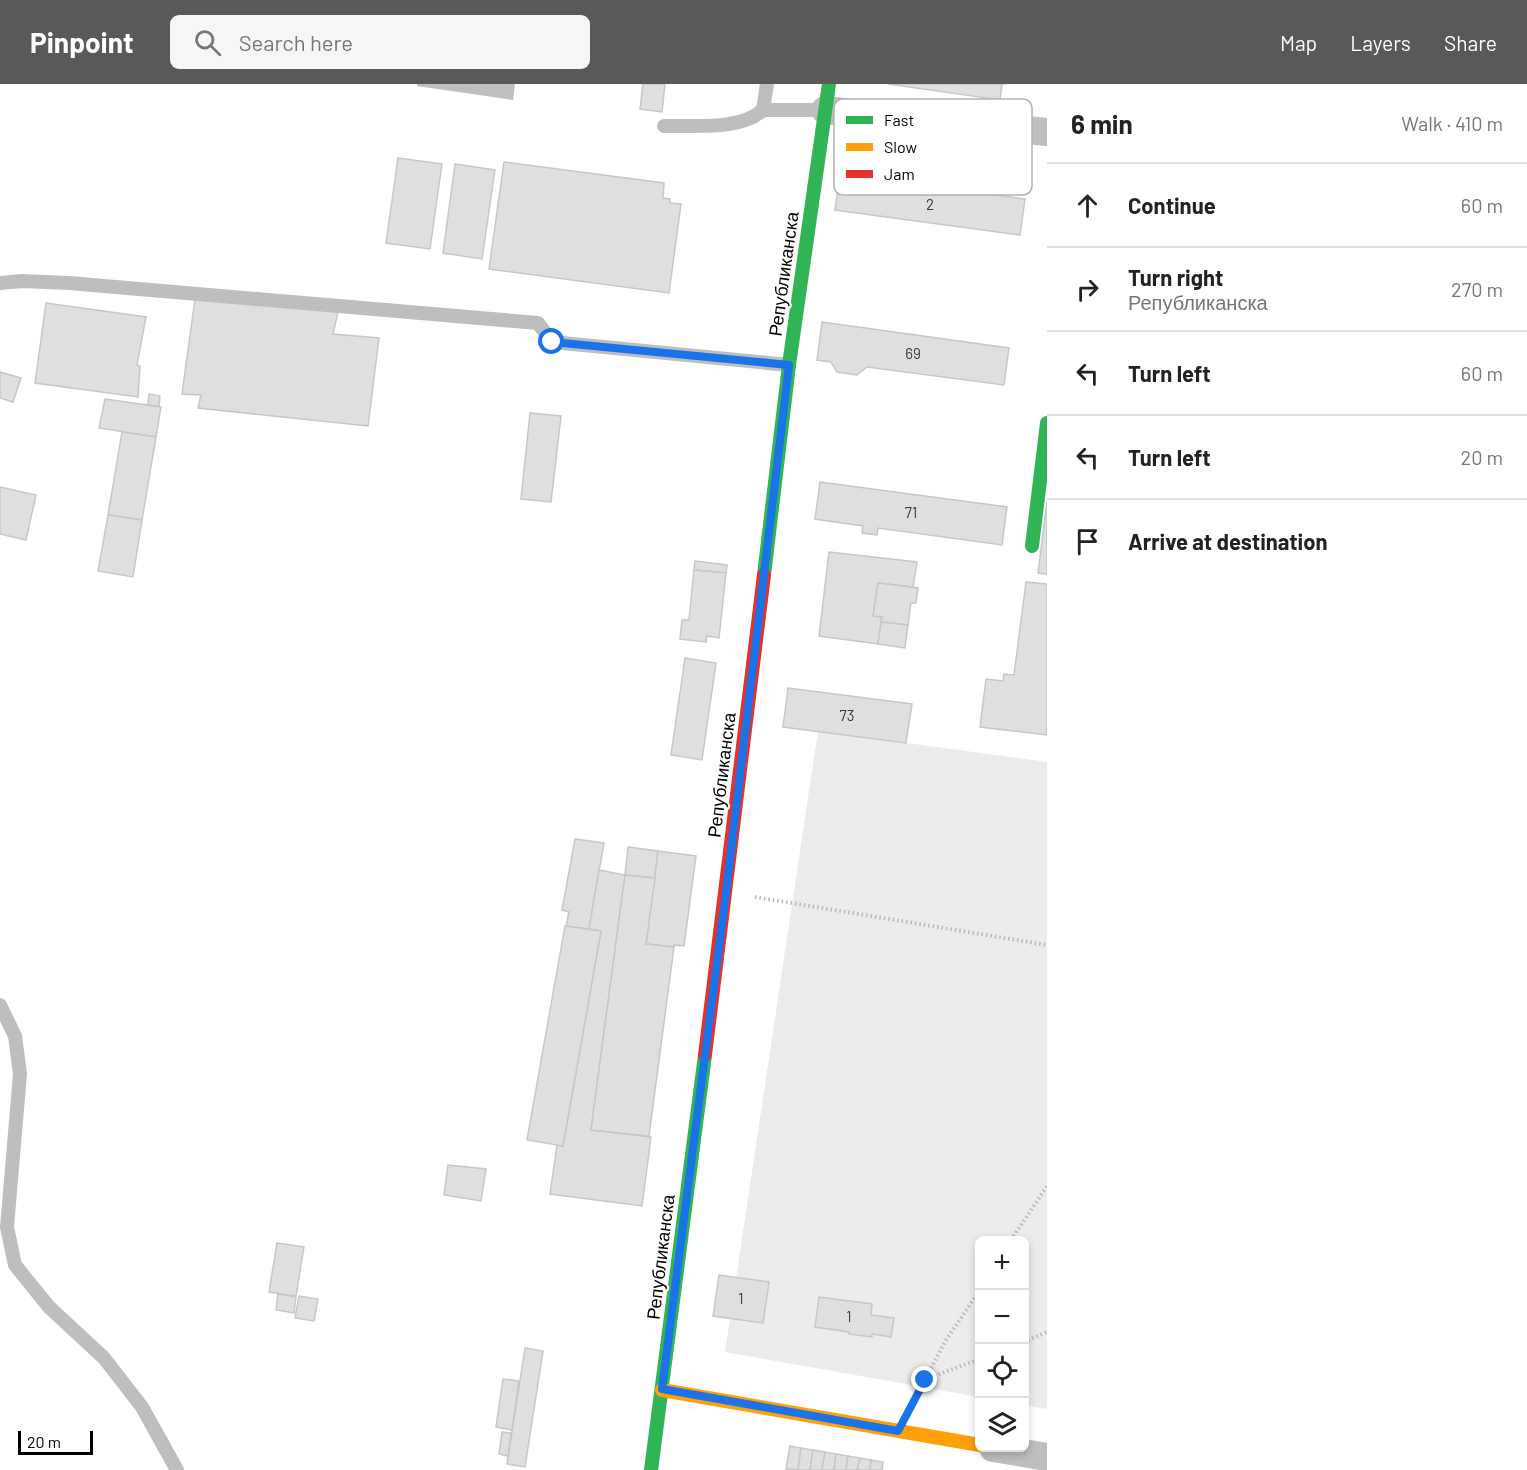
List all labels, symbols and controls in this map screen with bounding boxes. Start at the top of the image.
search box [170,15,590,69]
text: Pinpoint [30,25,134,59]
icon: search [191,26,224,59]
text: Search here [239,29,353,55]
text: Map [1280,30,1317,55]
text: Layers [1350,30,1411,55]
text: Share [1444,30,1497,55]
legend [834,99,1032,195]
text: 6 min [1071,108,1133,139]
text: Fast [884,110,914,129]
text: Walk · 410 m [1401,111,1503,135]
text: Slow [884,137,917,156]
text: Jam [884,164,915,183]
icon: ahead [1071,189,1104,222]
text: Continue [1128,192,1216,218]
text: 60 m [1461,193,1503,217]
house number: 2 [926,195,934,213]
street label: Републиканска [763,209,803,338]
text: Turn right [1128,264,1223,290]
icon: right [1071,273,1104,306]
text: 270 m [1451,277,1503,301]
text: Републиканска [1128,290,1268,314]
route start [538,328,564,354]
house number: 69 [905,344,921,362]
icon: left [1071,357,1104,390]
text: Turn left [1128,360,1211,386]
text: 60 m [1461,361,1503,385]
icon: left [1071,441,1104,474]
text: Turn left [1128,444,1211,470]
text: 20 m [1460,445,1503,469]
house number: 71 [905,503,917,521]
icon: arrive [1071,525,1104,558]
text: Arrive at destination [1128,528,1327,554]
house number: 73 [840,706,854,724]
street label: Републиканска [702,710,740,839]
street label: Републиканска [641,1192,679,1321]
map controls [975,1236,1029,1452]
button: + [975,1236,1029,1290]
house number: 1 [738,1289,744,1307]
button: − [975,1290,1029,1344]
house number: 1 [846,1307,852,1325]
button: locate [975,1344,1029,1398]
route end [911,1366,937,1392]
button: layers [975,1398,1029,1452]
scale bar [18,1428,93,1456]
text: 20 m [27,1432,61,1451]

